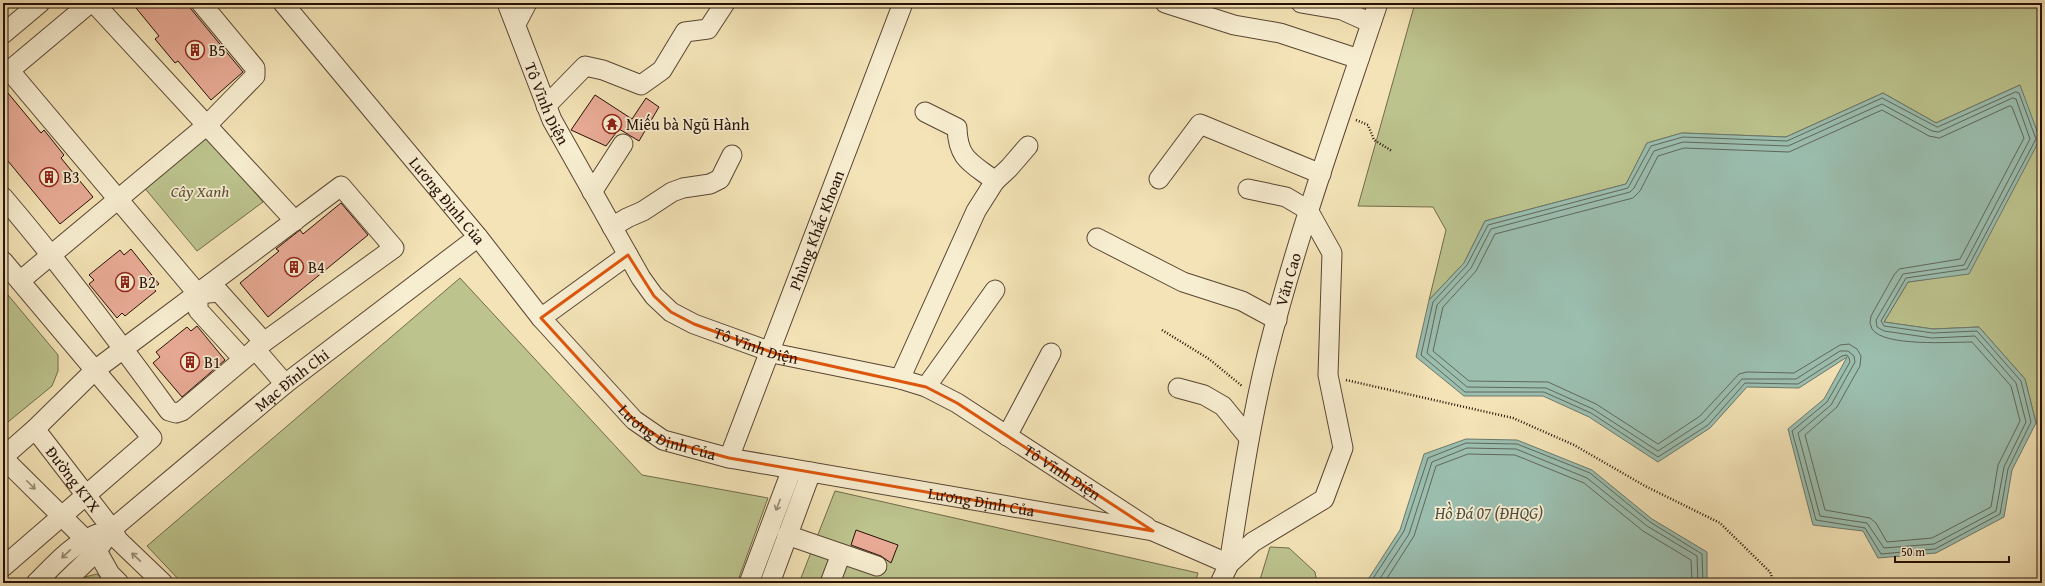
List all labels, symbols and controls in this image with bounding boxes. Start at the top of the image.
place label: B5 [209,38,226,62]
building icon: B5 [184,39,206,61]
street label: Tô Vĩnh Diện [519,58,576,149]
place label: Miếu bà Ngũ Hành [626,112,749,136]
temple icon: Miếu bà Ngũ Hành [601,113,623,135]
street label: Lương Định Của [404,151,492,250]
place label: B3 [63,165,80,189]
building icon: B3 [38,166,60,188]
street label: Phùng Khắc Khoan [782,167,850,293]
park label: Cây Xanh [171,179,229,203]
street label: Văn Cao [1269,249,1307,309]
place label: B4 [308,255,325,279]
building icon: B4 [283,256,305,278]
place label: B2 [139,270,156,294]
building icon: B2 [114,271,136,293]
street label: Tô Vĩnh Diện [710,320,800,370]
street label: Mạc Đĩnh Chi [249,342,334,417]
place label: B1 [204,350,221,374]
building icon: B1 [179,351,201,373]
street label: Lương Định Của [613,398,719,466]
street label: Tô Vĩnh Diện [1019,438,1106,506]
street label: Đường KTX [40,441,107,517]
one-way arrow [26,480,36,490]
street label: Lương Định Của [926,480,1037,523]
one-way arrow [773,499,781,511]
water label: Hồ Đá 07 (ĐHQG) [1434,500,1543,525]
scale bar [1895,538,2009,564]
text: 50 m [1901,543,1925,560]
one-way arrow [61,549,71,559]
one-way arrow [131,552,141,562]

